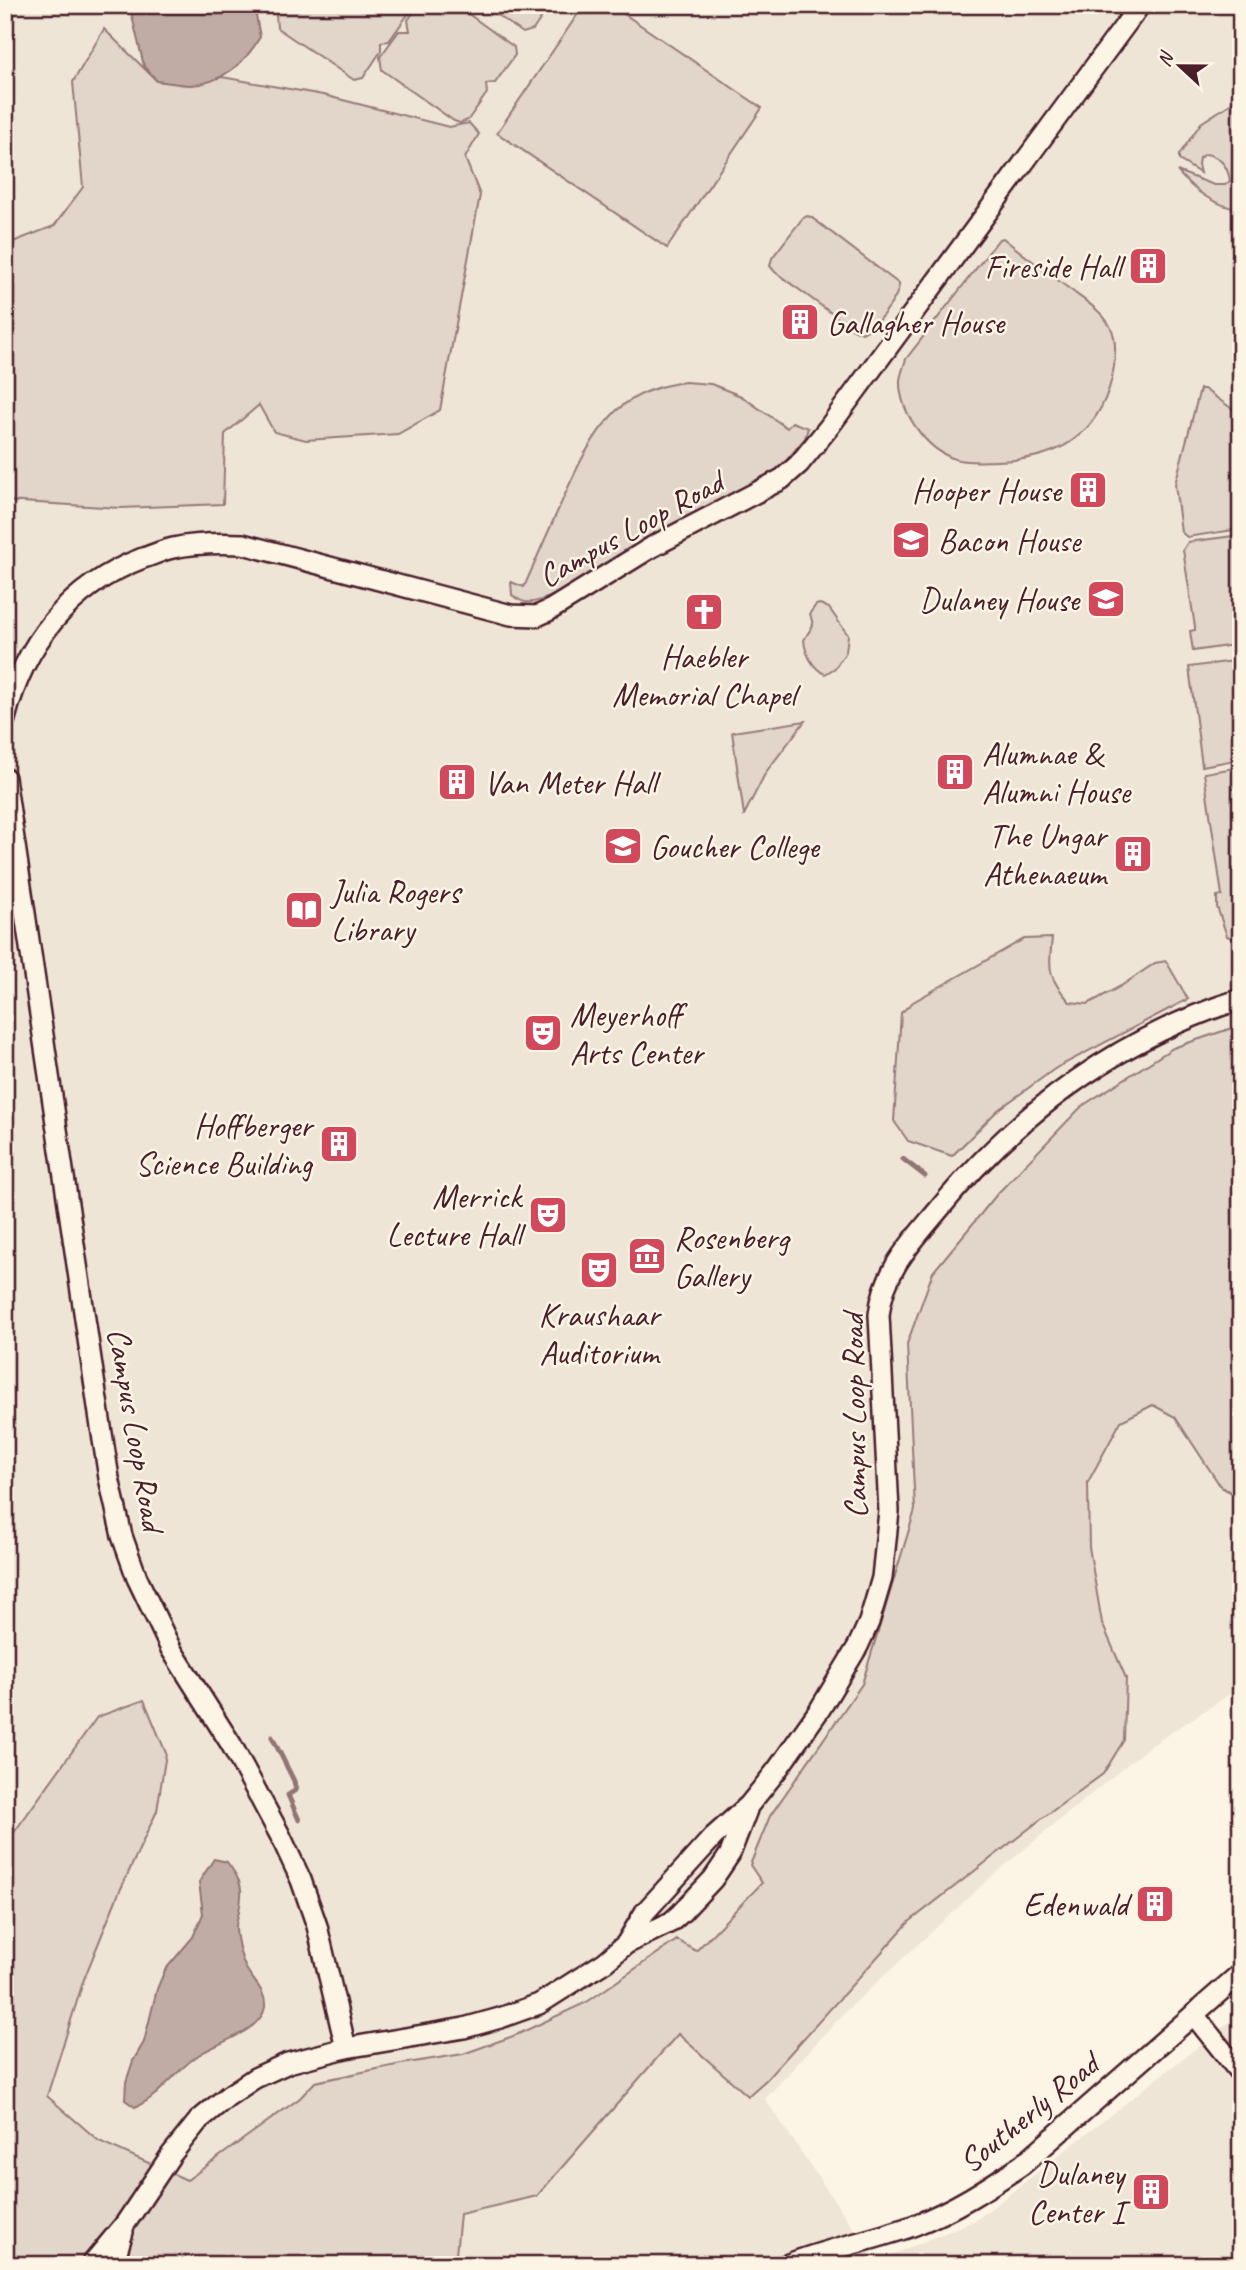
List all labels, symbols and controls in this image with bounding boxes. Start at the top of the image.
north arrow [1144,32,1214,102]
text: N [1152,47,1180,70]
building icon: Fireside Hall [1127,245,1169,287]
place label: Fireside Hall [985,246,1126,288]
building icon: Gallagher House [779,301,821,343]
place label: Gallagher House [827,302,1006,344]
street label: Campus Loop Road [531,458,735,597]
building icon: Hooper House [1067,469,1109,511]
place label: Hooper House [912,470,1063,512]
school or university icon: Bacon House [890,519,932,561]
place label: Bacon House [938,520,1083,562]
school or university icon: Dulaney House [1085,578,1127,620]
place label: Dulaney House [919,579,1081,621]
church icon: Haebler Memorial Chapel [683,591,725,633]
place label: Haebler Memorial Chapel [612,636,801,716]
place label: Alumnae & Alumni House [982,733,1132,813]
building icon: Alumnae & Alumni House [934,751,976,793]
building icon: Van Meter Hall [436,761,478,803]
place label: Van Meter Hall [484,762,661,804]
place label: The Ungar Athenaeum [983,815,1109,895]
school or university icon: Goucher College [602,825,644,867]
place label: Goucher College [650,826,821,868]
building icon: The Ungar Athenaeum [1112,833,1154,875]
place label: Julia Rogers Library [329,871,463,951]
library icon: Julia Rogers Library [283,889,325,931]
place label: Meyerhoff Arts Center [570,994,706,1074]
theatre icon: Meyerhoff Arts Center [522,1012,564,1054]
place label: Hoffberger Science Building [135,1105,315,1185]
building icon: Hoffberger Science Building [318,1123,360,1165]
place label: Merrick Lecture Hall [387,1176,526,1256]
theatre icon: Merrick Lecture Hall [527,1194,569,1236]
place label: Rosenberg Gallery [674,1217,791,1297]
museum icon: Rosenberg Gallery [626,1235,668,1277]
theatre icon: Kraushaar Auditorium [578,1249,620,1291]
place label: Kraushaar Auditorium [539,1294,663,1374]
street label: Campus Loop Road [831,1308,877,1519]
street label: Campus Loop Road [98,1325,175,1539]
building icon: Edenwald [1134,1883,1176,1925]
place label: Edenwald [1023,1884,1133,1926]
street label: Southerly Road [950,2040,1111,2182]
place label: Dulaney Center I [1028,2153,1131,2233]
building icon: Dulaney Center I [1130,2171,1172,2213]

